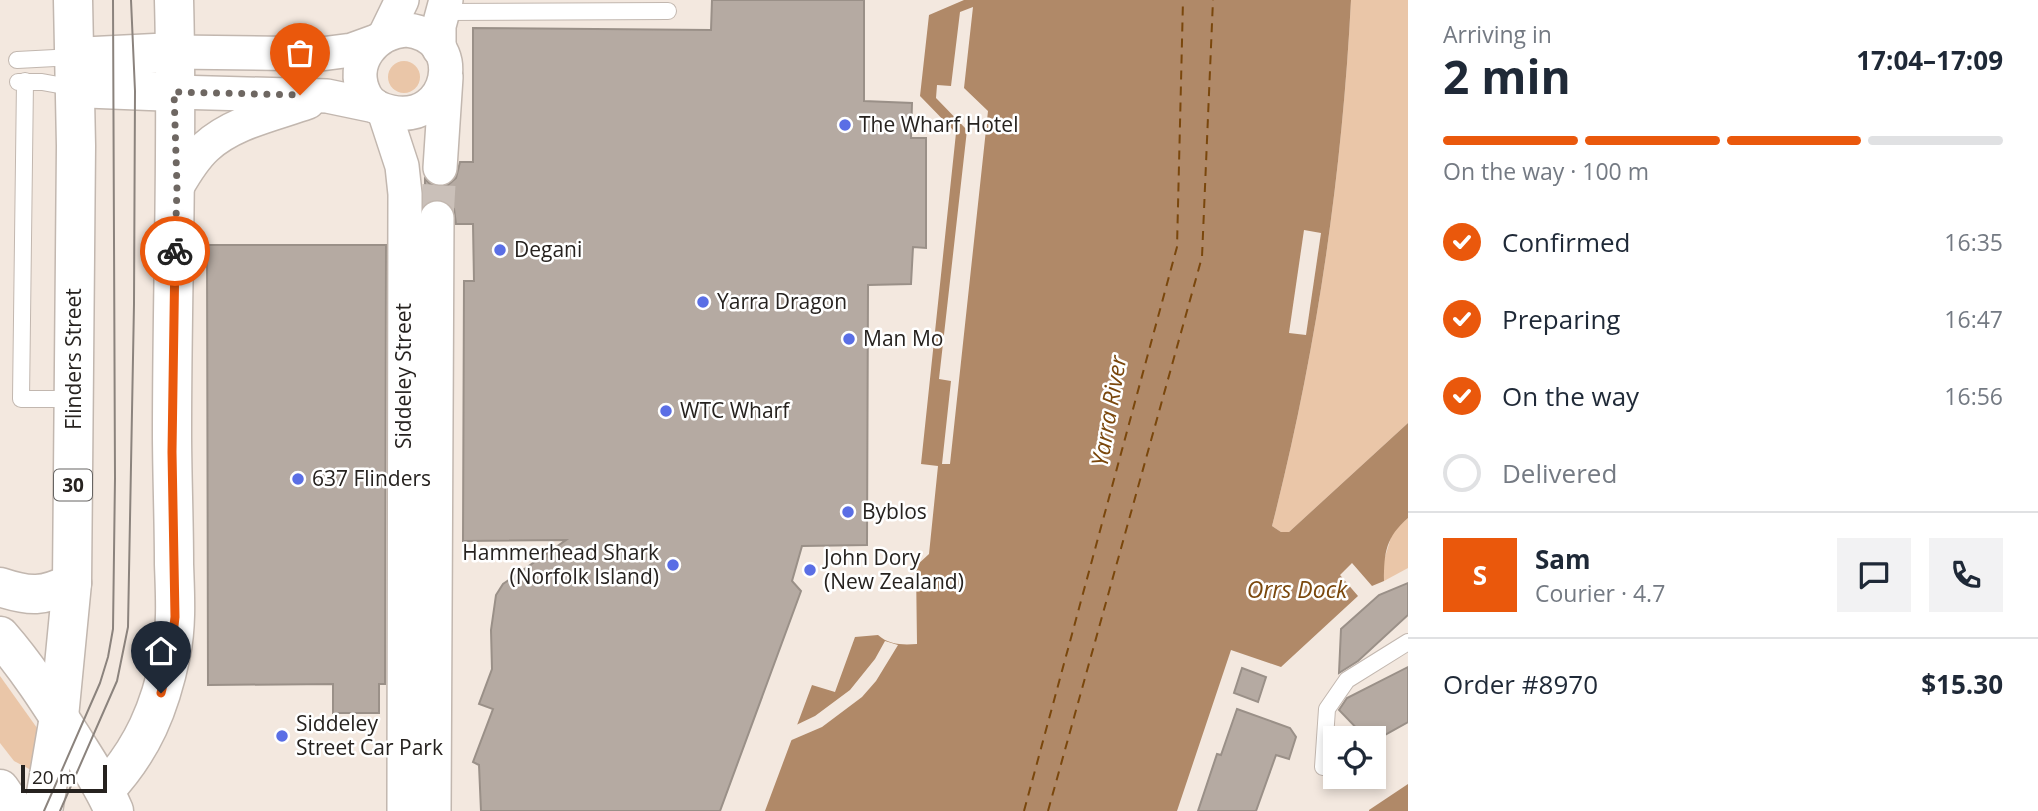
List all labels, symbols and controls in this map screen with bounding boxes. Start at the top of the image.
text: Arriving in [1443,18,1552,50]
pin [270,23,330,95]
icon: bag [281,34,319,72]
text: 17:04–17:09 [1856,42,2003,78]
text: 2 min [1443,45,1571,107]
place label: The Wharf Hotel [859,110,1018,138]
marker: The Wharf Hotel [837,117,853,133]
text: On the way · 100 m [1443,155,1649,187]
courier [140,216,210,286]
icon: check [1443,223,1481,261]
text: Confirmed [1502,224,1630,260]
text: 16:35 [1944,226,2003,258]
icon: bike [156,232,194,270]
place label: Degani [514,235,582,263]
marker: Degani [492,242,508,258]
place label: Yarra Dragon [717,287,847,315]
street label: Flinders Street [59,288,87,430]
marker: Yarra Dragon [695,294,711,310]
icon: check [1443,300,1481,338]
text: Preparing [1502,301,1620,337]
street label: Siddeley Street [389,303,417,449]
text: 16:47 [1944,303,2003,335]
place label: Man Mo [863,324,943,352]
marker: Man Mo [841,331,857,347]
water label: Yarra River [1083,352,1134,469]
icon: check [1443,377,1481,415]
text: On the way [1502,378,1639,414]
text: 16:56 [1944,380,2003,412]
place label: WTC Wharf [680,396,791,424]
marker: WTC Wharf [658,403,674,419]
text: Delivered [1502,455,1617,491]
place label: 637 Flinders [312,464,431,492]
road number: 30 [54,470,92,500]
marker: 637 Flinders [290,471,306,487]
place label: Byblos [862,497,927,525]
marker: Byblos [840,504,856,520]
place label: Hammerhead Shark (Norfolk Island) [462,538,659,590]
button: chat [1837,538,1911,612]
button: phone [1929,538,2003,612]
text: Sam [1535,541,1591,577]
place label: John Dory (New Zealand) [822,543,964,595]
marker: Hammerhead Shark (Norfolk Island) [665,557,681,573]
text: S [1473,557,1487,593]
marker: John Dory (New Zealand) [802,562,818,578]
water label: Orrs Dock [1247,573,1348,605]
text: Courier · 4.7 [1535,577,1665,609]
pin [131,621,191,693]
icon: home [142,632,180,670]
text: Order #8970 [1443,666,1598,702]
text: $15.30 [1921,666,2003,702]
place label: Siddeley Street Car Park [296,709,443,761]
map controls [1323,726,1386,789]
button: locate [1323,726,1386,789]
marker: Siddeley Street Car Park [274,728,290,744]
scale bar [21,762,107,794]
text: 20 m [32,764,76,790]

